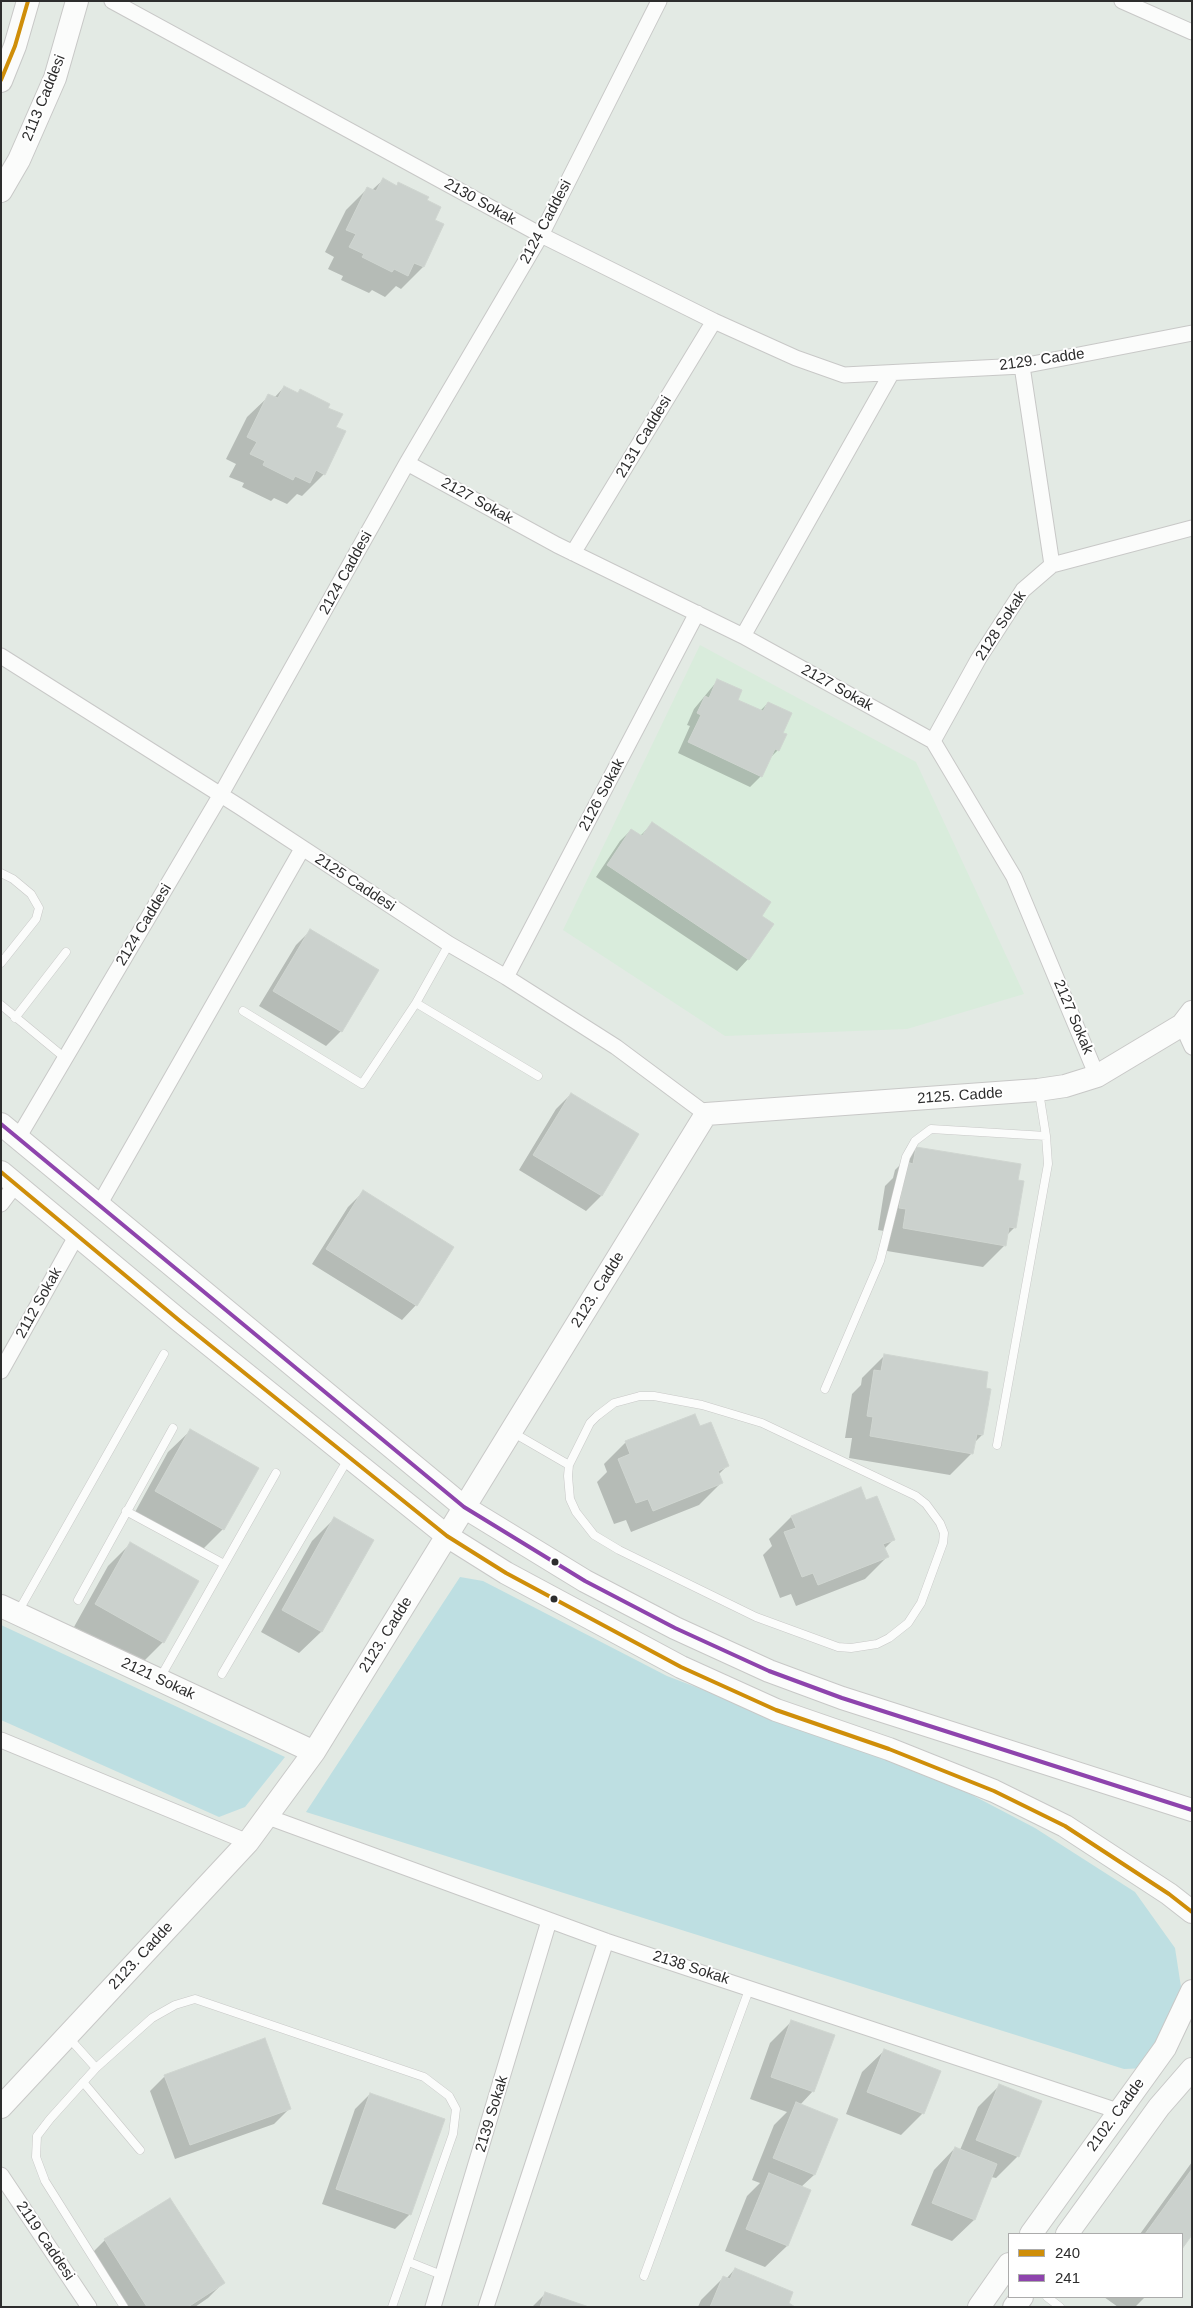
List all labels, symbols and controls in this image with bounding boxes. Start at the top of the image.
street label: 2113 Caddesi [19,52,69,144]
street label: 2130 Sokak [441,175,519,229]
street label: 2124 Caddesi [516,177,576,267]
street label: 2129. Cadde [998,345,1086,375]
street label: 2131 Caddesi [612,393,676,481]
street label: 2127 Sokak [438,474,516,528]
street label: 2124 Caddesi [316,528,376,618]
street label: 2128 Sokak [972,588,1030,664]
street label: 2127 Sokak [798,661,876,715]
street label: 2126 Sokak [575,756,629,834]
street label: 2125 Caddesi [311,850,399,916]
street label: 2124 Caddesi [112,881,176,969]
street label: 2127 Sokak [1049,977,1097,1057]
street label: 2125. Cadde [917,1084,1003,1108]
street label: 2123. Cadde [568,1249,628,1331]
street label: 2112 Sokak [12,1264,66,1342]
unlabelled marker [550,1557,560,1567]
street label: 2123. Cadde [356,1594,416,1676]
unlabelled marker [549,1594,559,1604]
street label: 2121 Sokak [118,1654,198,1704]
street label: 2123. Cadde [105,1918,177,1994]
street label: 2138 Sokak [651,1947,731,1989]
street label: 2139 Sokak [472,2073,512,2155]
street label: 2102. Cadde [1083,2075,1149,2155]
street label: 2119 Caddesi [12,2198,78,2284]
legend [1008,2233,1183,2298]
text: 240 [1055,2244,1080,2261]
text: 241 [1055,2269,1080,2286]

